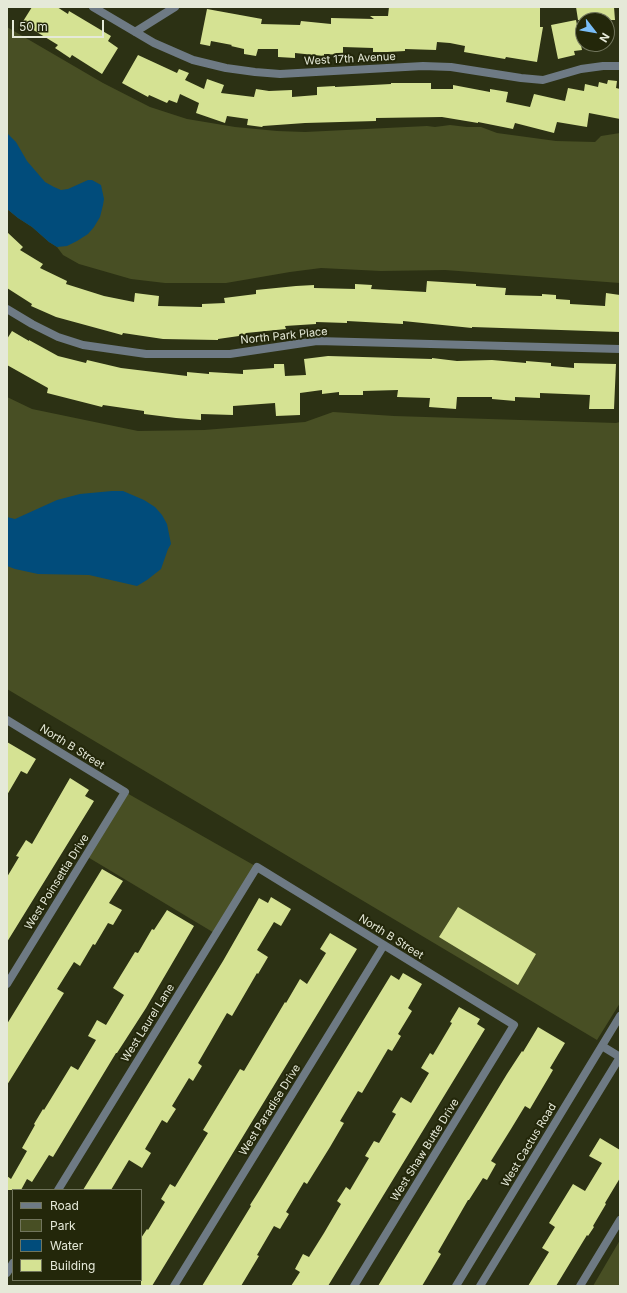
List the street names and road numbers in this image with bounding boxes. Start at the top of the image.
street label: West 17th Avenue [304,50,396,68]
street label: North Park Place [240,325,328,347]
street label: North B Street [37,722,107,772]
street label: West Poinsettia Drive [22,832,92,932]
street label: North B Street [356,912,426,962]
street label: West Laurel Lane [119,982,177,1064]
street label: West Paradise Drive [237,1062,303,1158]
street label: West Shaw Butte Drive [388,1096,462,1204]
street label: West Cactus Road [499,1101,559,1189]

